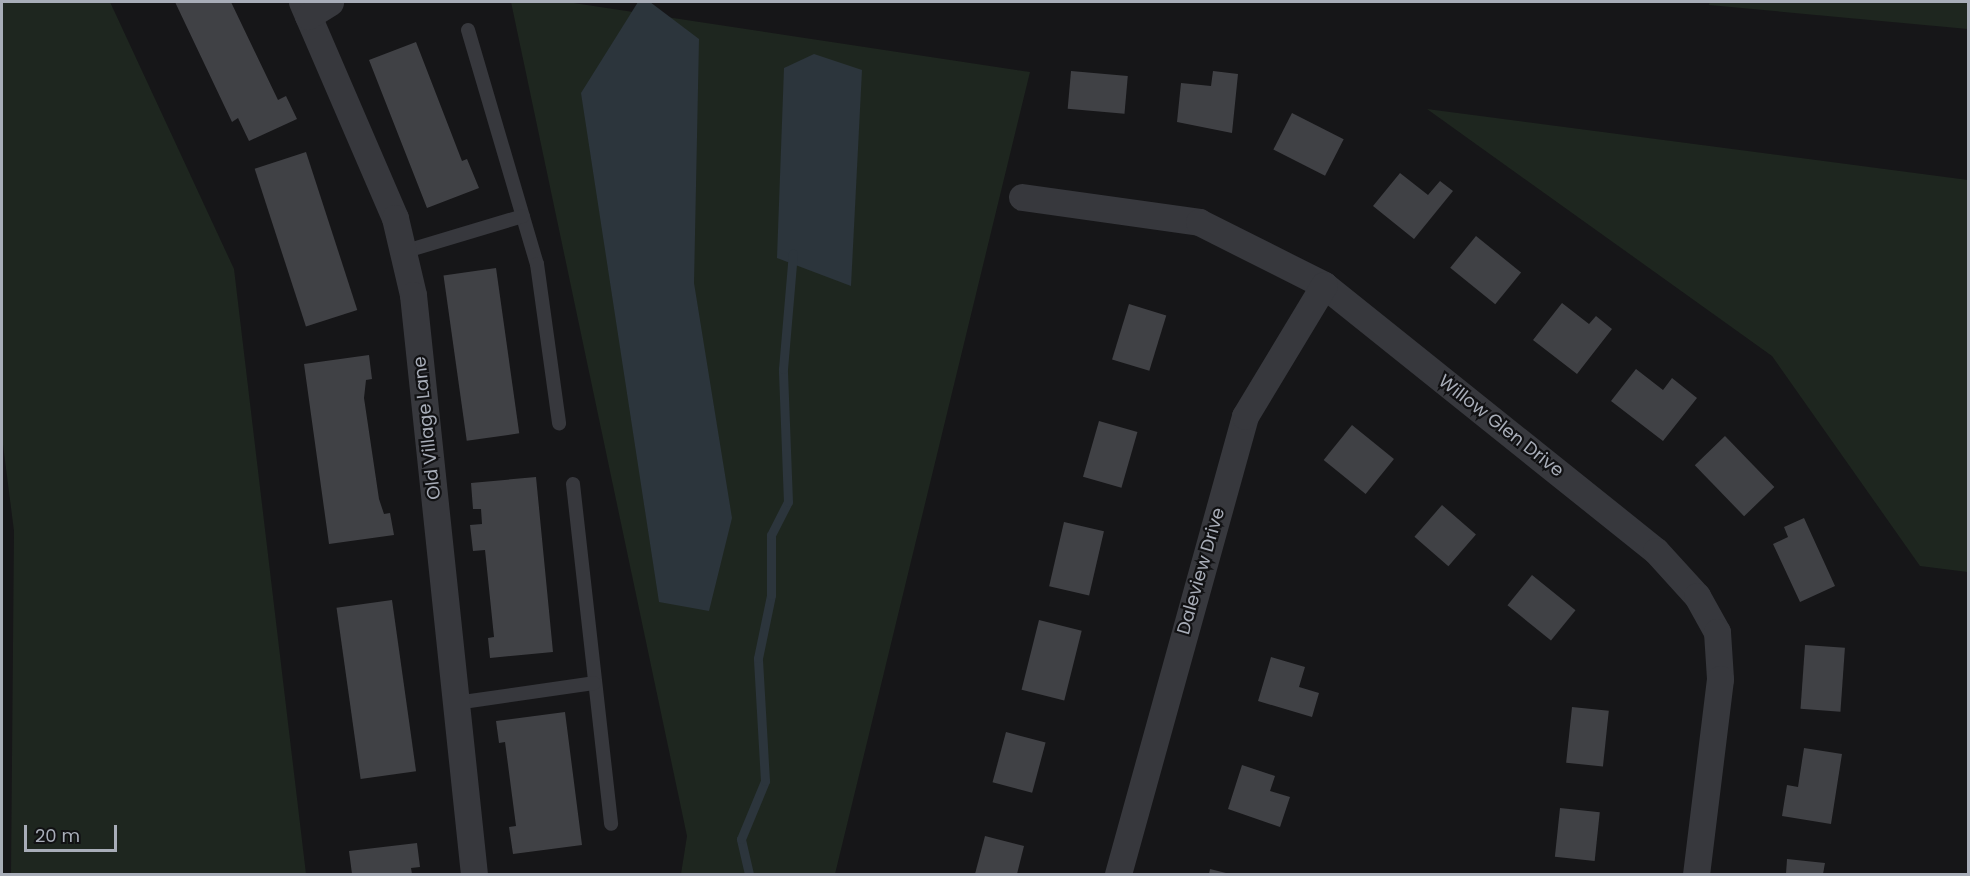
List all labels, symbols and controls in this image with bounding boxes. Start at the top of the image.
street label: Old Village Lane [409,355,445,501]
street label: Willow Glen Drive [1434,370,1568,482]
street label: Daleview Drive [1173,505,1229,637]
scale bar [27,813,120,851]
text: 20 m [35,823,80,848]

